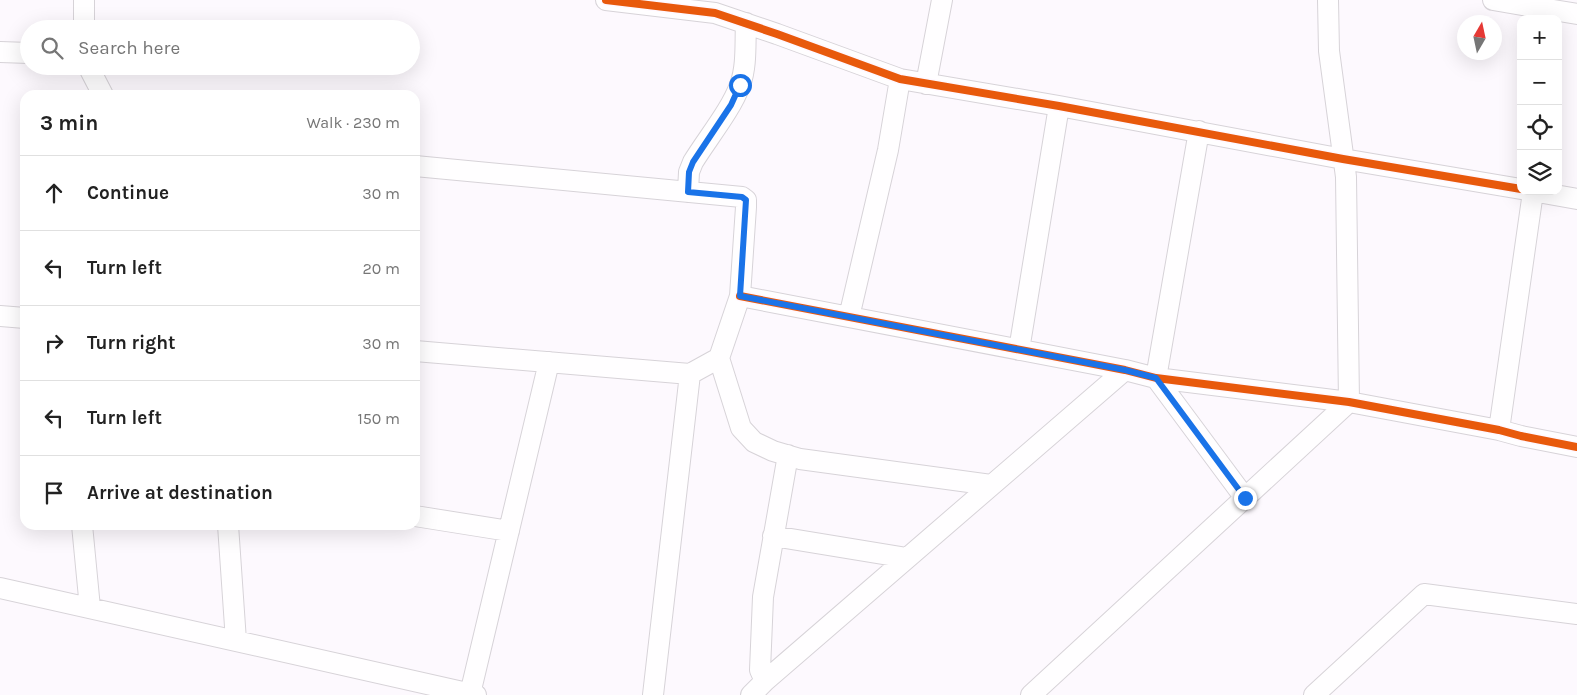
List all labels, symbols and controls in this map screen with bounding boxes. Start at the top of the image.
north arrow [1457,15,1502,60]
map controls [1517,15,1562,195]
button: + [1517,15,1562,60]
search box [20,20,420,75]
icon: search [38,34,66,62]
text: Search here [78,37,180,59]
button: − [1517,60,1562,105]
route start [729,74,752,97]
button: locate [1517,105,1562,150]
text: 3 min [40,111,98,135]
text: Walk · 230 m [306,113,400,132]
button: layers [1517,150,1562,195]
icon: ahead [40,179,68,207]
text: Continue [87,182,169,204]
text: 30 m [362,184,400,203]
icon: left [40,254,68,282]
text: Turn left [87,257,162,279]
text: 20 m [362,259,400,278]
icon: right [40,329,68,357]
text: Turn right [87,332,176,354]
text: 30 m [362,334,400,353]
icon: left [40,404,68,432]
text: Turn left [87,407,162,429]
text: 150 m [357,409,400,428]
icon: arrive [40,479,68,507]
text: Arrive at destination [87,482,273,504]
route end [1234,487,1257,510]

